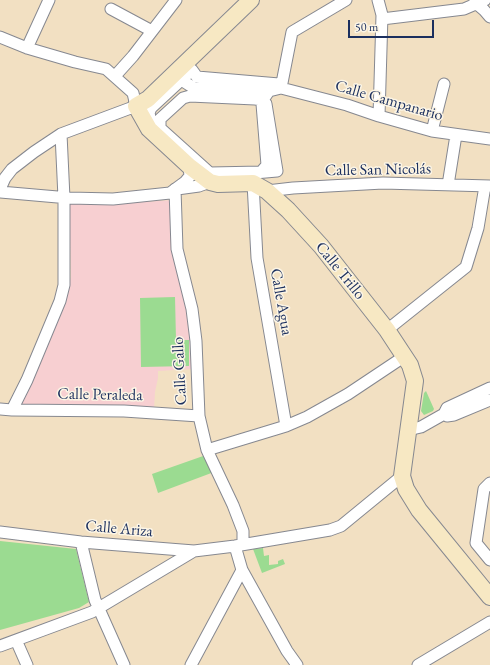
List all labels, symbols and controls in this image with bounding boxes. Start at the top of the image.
scale bar [350,12,436,38]
text: 50 m [355,19,378,35]
street label: Calle Campanario [333,76,445,126]
street label: Calle San Nicolás [325,159,431,181]
street label: Calle Trillo [311,238,369,304]
street label: Calle Agua [266,267,296,337]
street label: Calle Gallo [169,336,191,406]
street label: Calle Peraleda [57,385,143,405]
street label: Calle Ariza [84,516,154,542]

